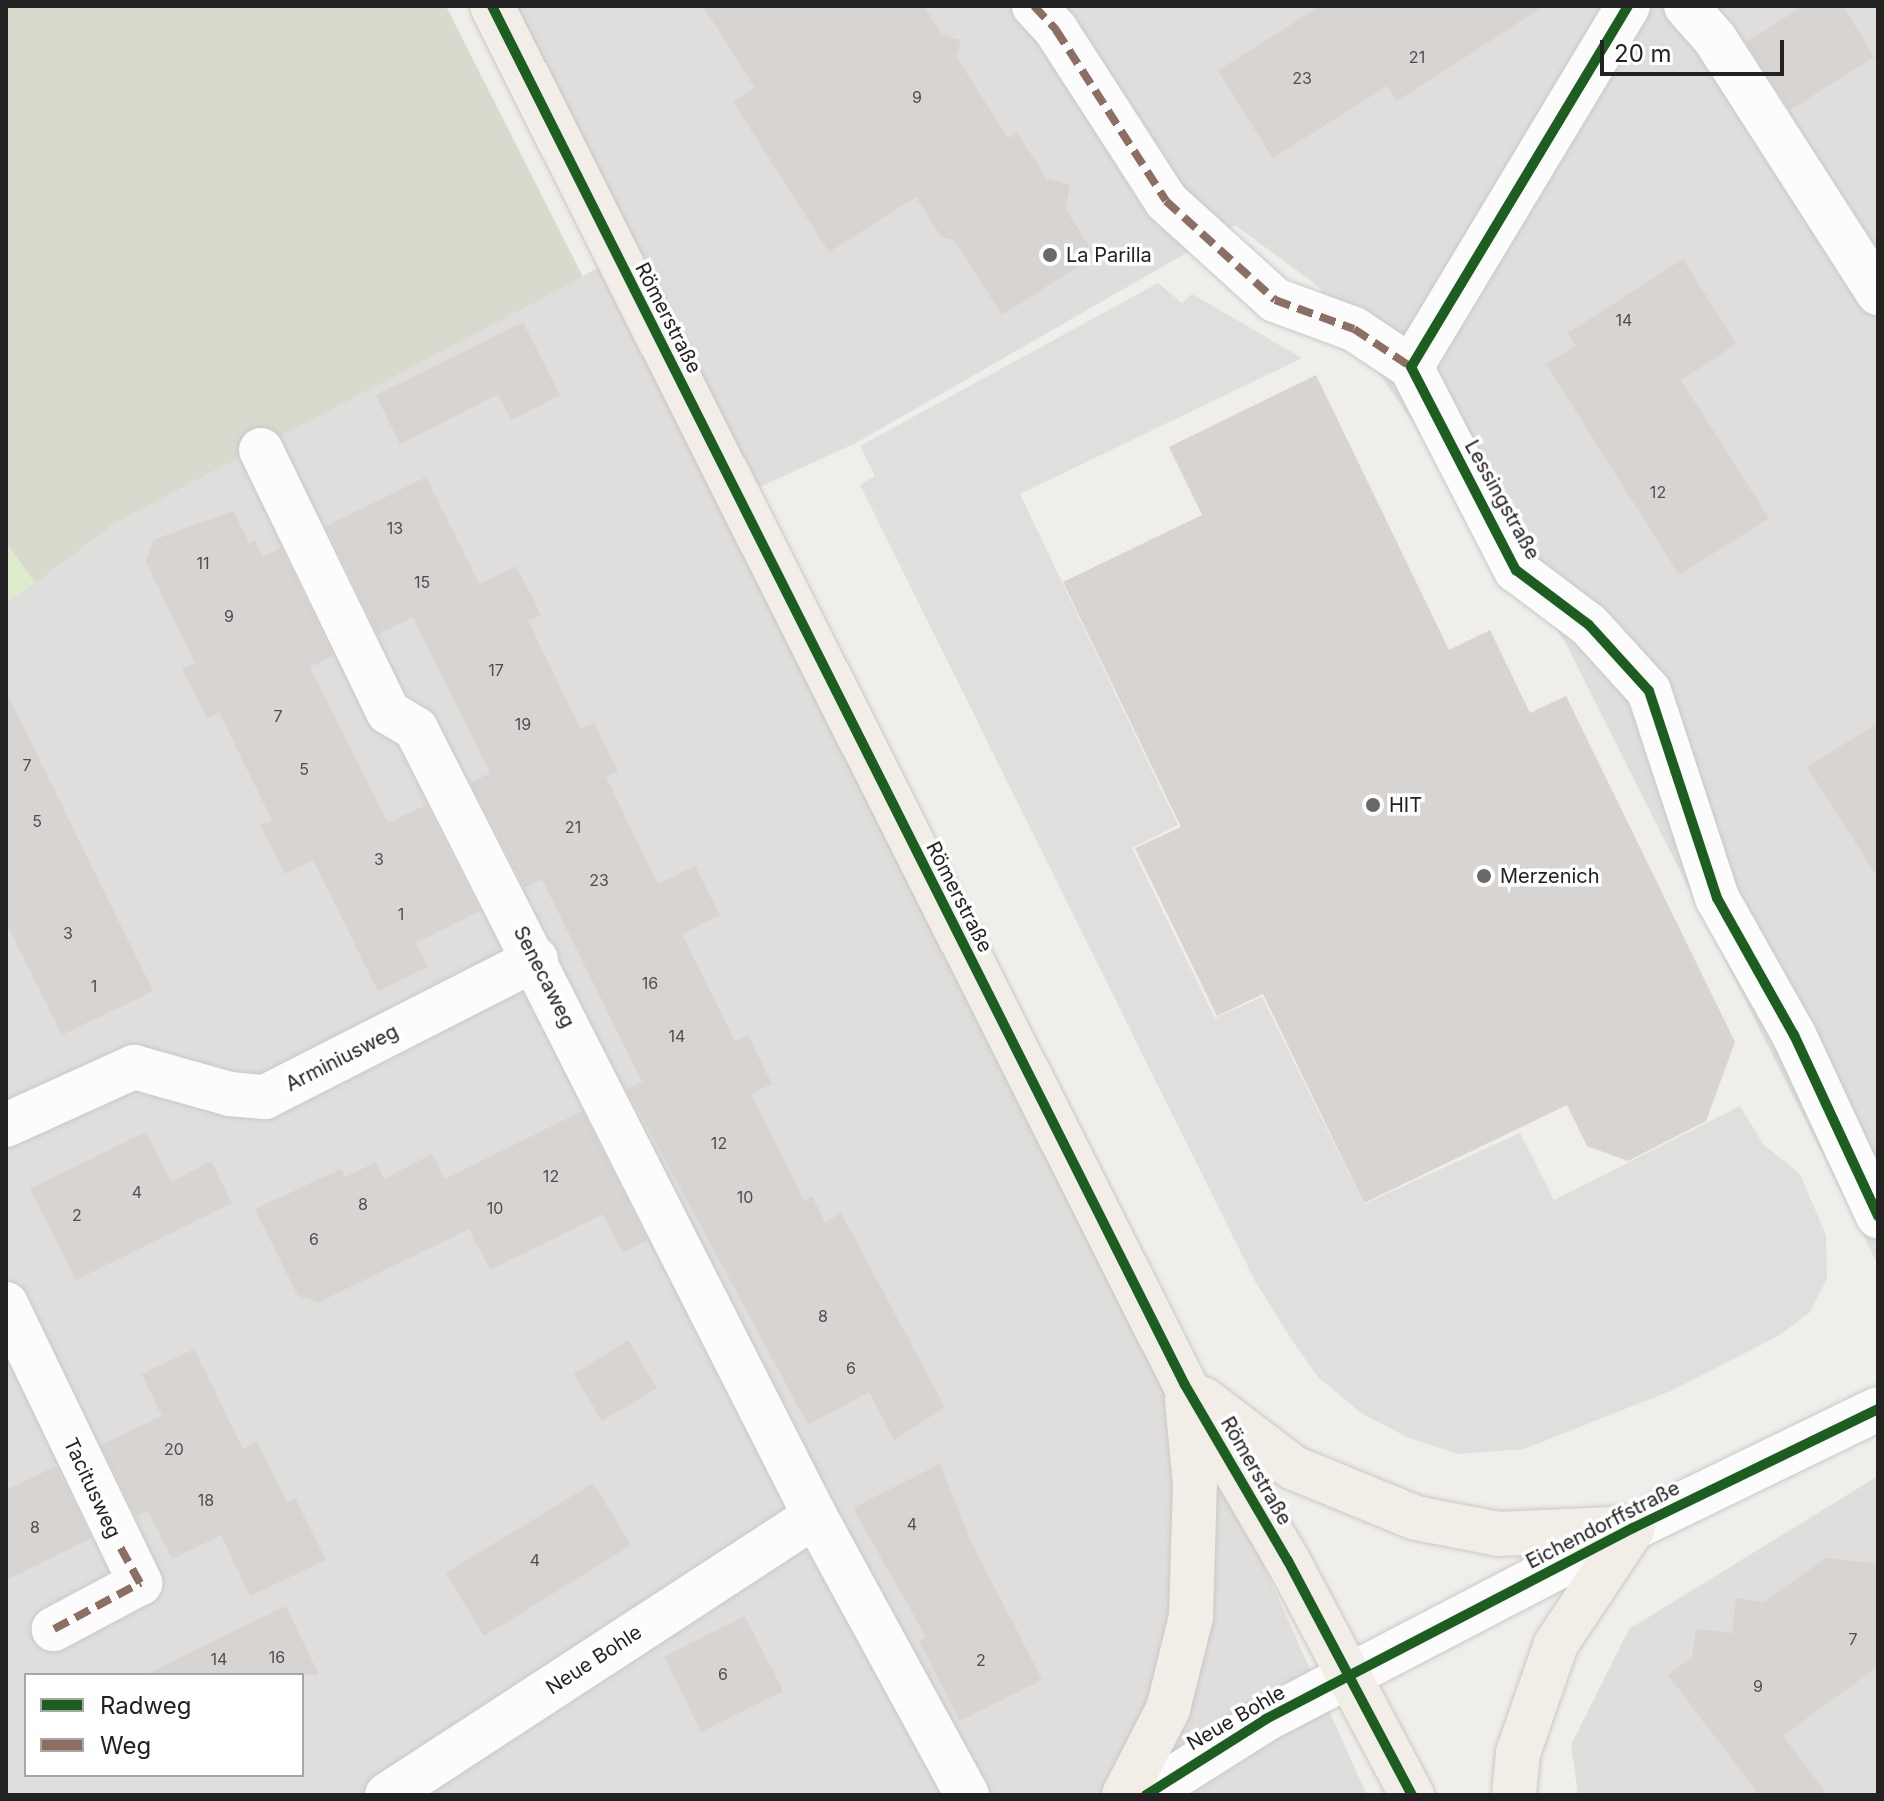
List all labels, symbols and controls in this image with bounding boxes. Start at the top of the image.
scale bar [1604,24,1788,74]
text: 20 m [1614,39,1672,68]
house number: 21 [1409,47,1425,67]
house number: 23 [1292,68,1312,88]
house number: 9 [912,87,922,107]
place label: La Parilla [1066,243,1152,267]
marker: La Parilla [1041,246,1059,264]
street label: Römerstraße [630,259,706,377]
house number: 14 [1616,310,1632,330]
street label: Lessingstraße [1459,436,1545,564]
house number: 12 [1650,482,1666,502]
house number: 13 [387,518,403,538]
house number: 11 [196,553,210,573]
house number: 15 [414,572,430,592]
house number: 9 [224,606,234,626]
house number: 17 [488,660,504,680]
house number: 7 [273,706,283,726]
house number: 19 [515,714,531,734]
house number: 7 [22,755,32,775]
house number: 5 [299,759,309,779]
place label: HIT [1389,793,1422,817]
marker: HIT [1364,796,1382,814]
house number: 5 [32,811,42,831]
house number: 21 [565,817,581,837]
street label: Römerstraße [921,838,997,956]
house number: 3 [374,849,384,869]
place label: Merzenich [1500,864,1600,888]
marker: Merzenich [1475,867,1493,885]
house number: 23 [589,870,609,890]
house number: 1 [398,904,404,924]
street label: Senecaweg [508,922,580,1032]
house number: 3 [63,923,73,943]
house number: 16 [642,973,658,993]
house number: 1 [91,976,97,996]
street label: Arminiusweg [282,1019,402,1097]
house number: 14 [669,1026,685,1046]
house number: 12 [711,1133,727,1153]
house number: 12 [543,1166,559,1186]
house number: 4 [132,1182,142,1202]
house number: 10 [737,1187,753,1207]
house number: 8 [358,1194,368,1214]
house number: 10 [487,1198,503,1218]
house number: 2 [72,1205,82,1225]
house number: 6 [309,1229,319,1249]
house number: 8 [818,1306,828,1326]
house number: 6 [846,1358,856,1378]
street label: Römerstraße [1215,1413,1297,1529]
street label: Tacitusweg [58,1434,126,1542]
house number: 20 [164,1439,184,1459]
street label: Eichendorffstraße [1522,1476,1684,1574]
house number: 18 [198,1490,214,1510]
house number: 4 [907,1514,917,1534]
house number: 8 [30,1517,40,1537]
house number: 4 [530,1550,540,1570]
street label: Neue Bohle [542,1620,646,1700]
house number: 7 [1848,1629,1858,1649]
house number: 16 [269,1647,285,1667]
house number: 14 [211,1649,227,1669]
house number: 2 [976,1650,986,1670]
house number: 6 [718,1664,728,1684]
legend [24,1673,304,1777]
house number: 9 [1753,1676,1763,1696]
street label: Neue Bohle [1183,1680,1289,1756]
text: Radweg [100,1691,191,1720]
text: Weg [100,1731,151,1760]

